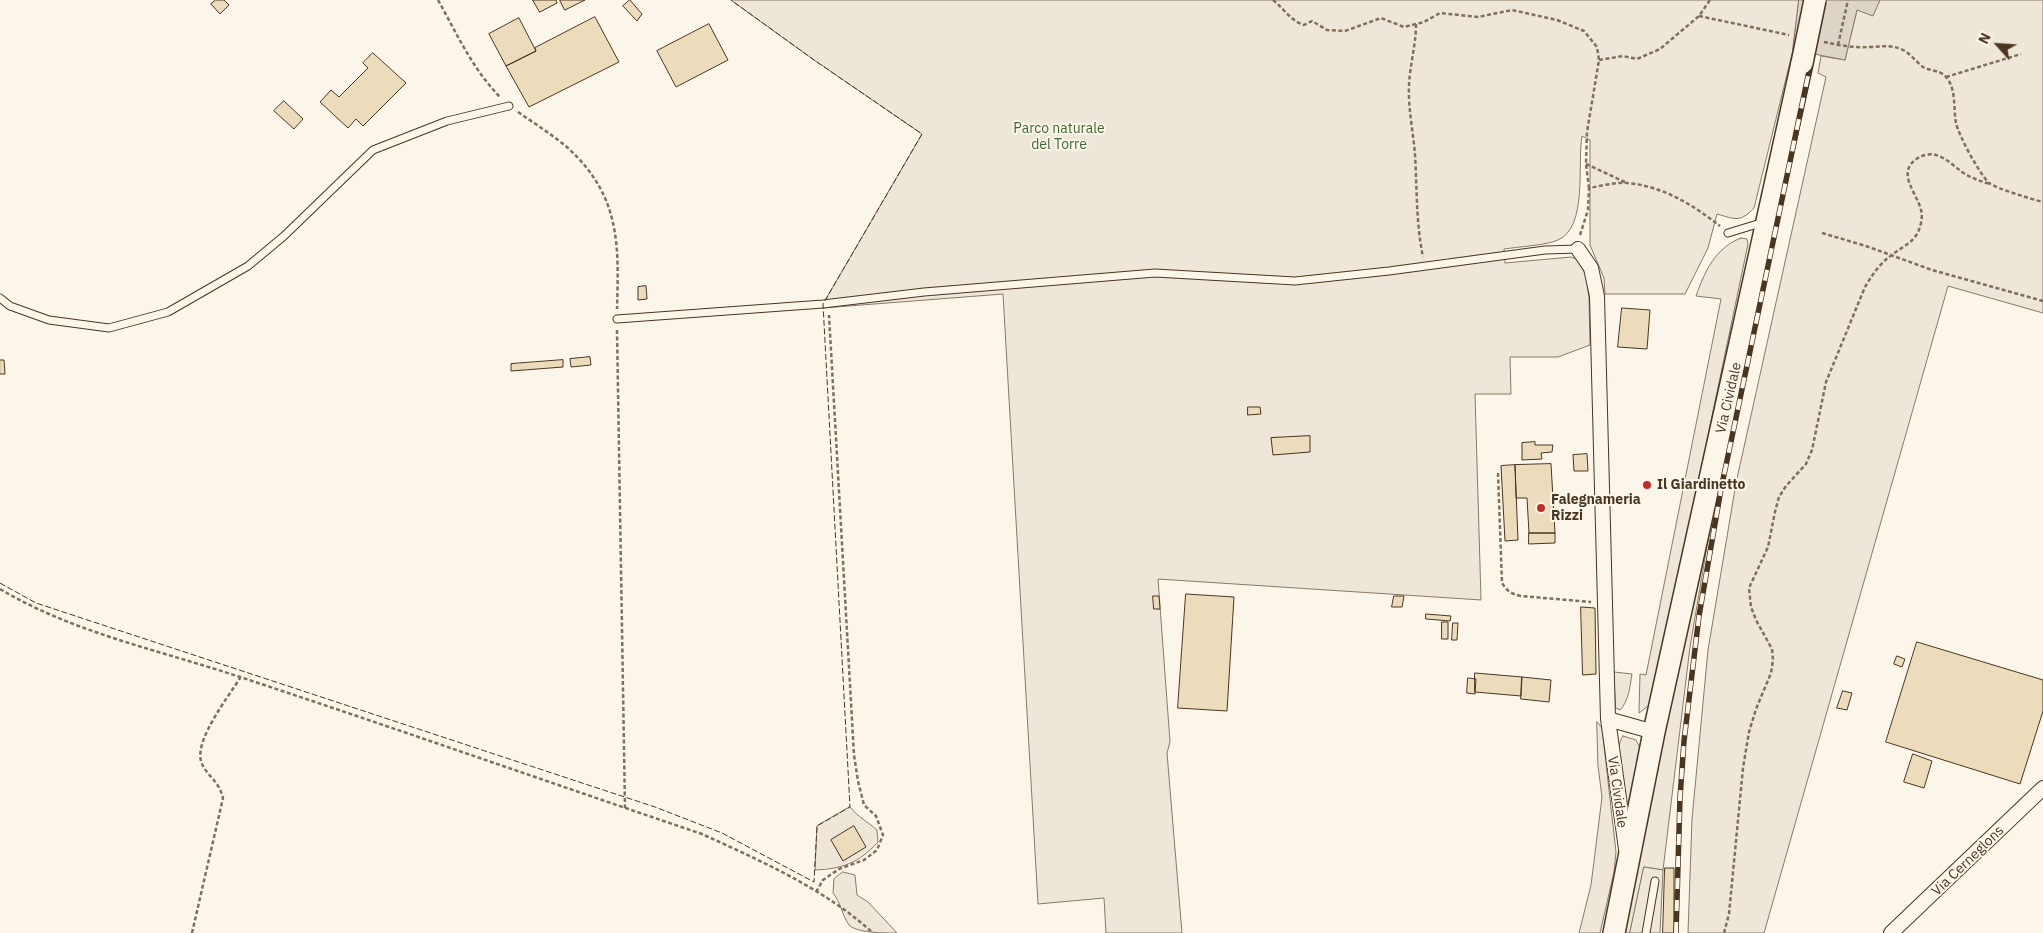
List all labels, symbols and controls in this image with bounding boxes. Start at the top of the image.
north arrow [1973,20,2023,70]
text: N [1974,30,1995,47]
park label: Parco naturale del Torre [1013,121,1105,154]
street label: Via Cividale [1713,361,1745,435]
place label: Il Giardinetto [1657,477,1745,493]
marker: Il Giardinetto [1641,479,1653,491]
place label: Falegnameria Rizzi [1551,492,1641,524]
marker: Falegnameria Rizzi [1535,502,1547,514]
street label: Via Cividale [1604,755,1630,829]
street label: Via Cerneglons [1928,822,2008,900]

